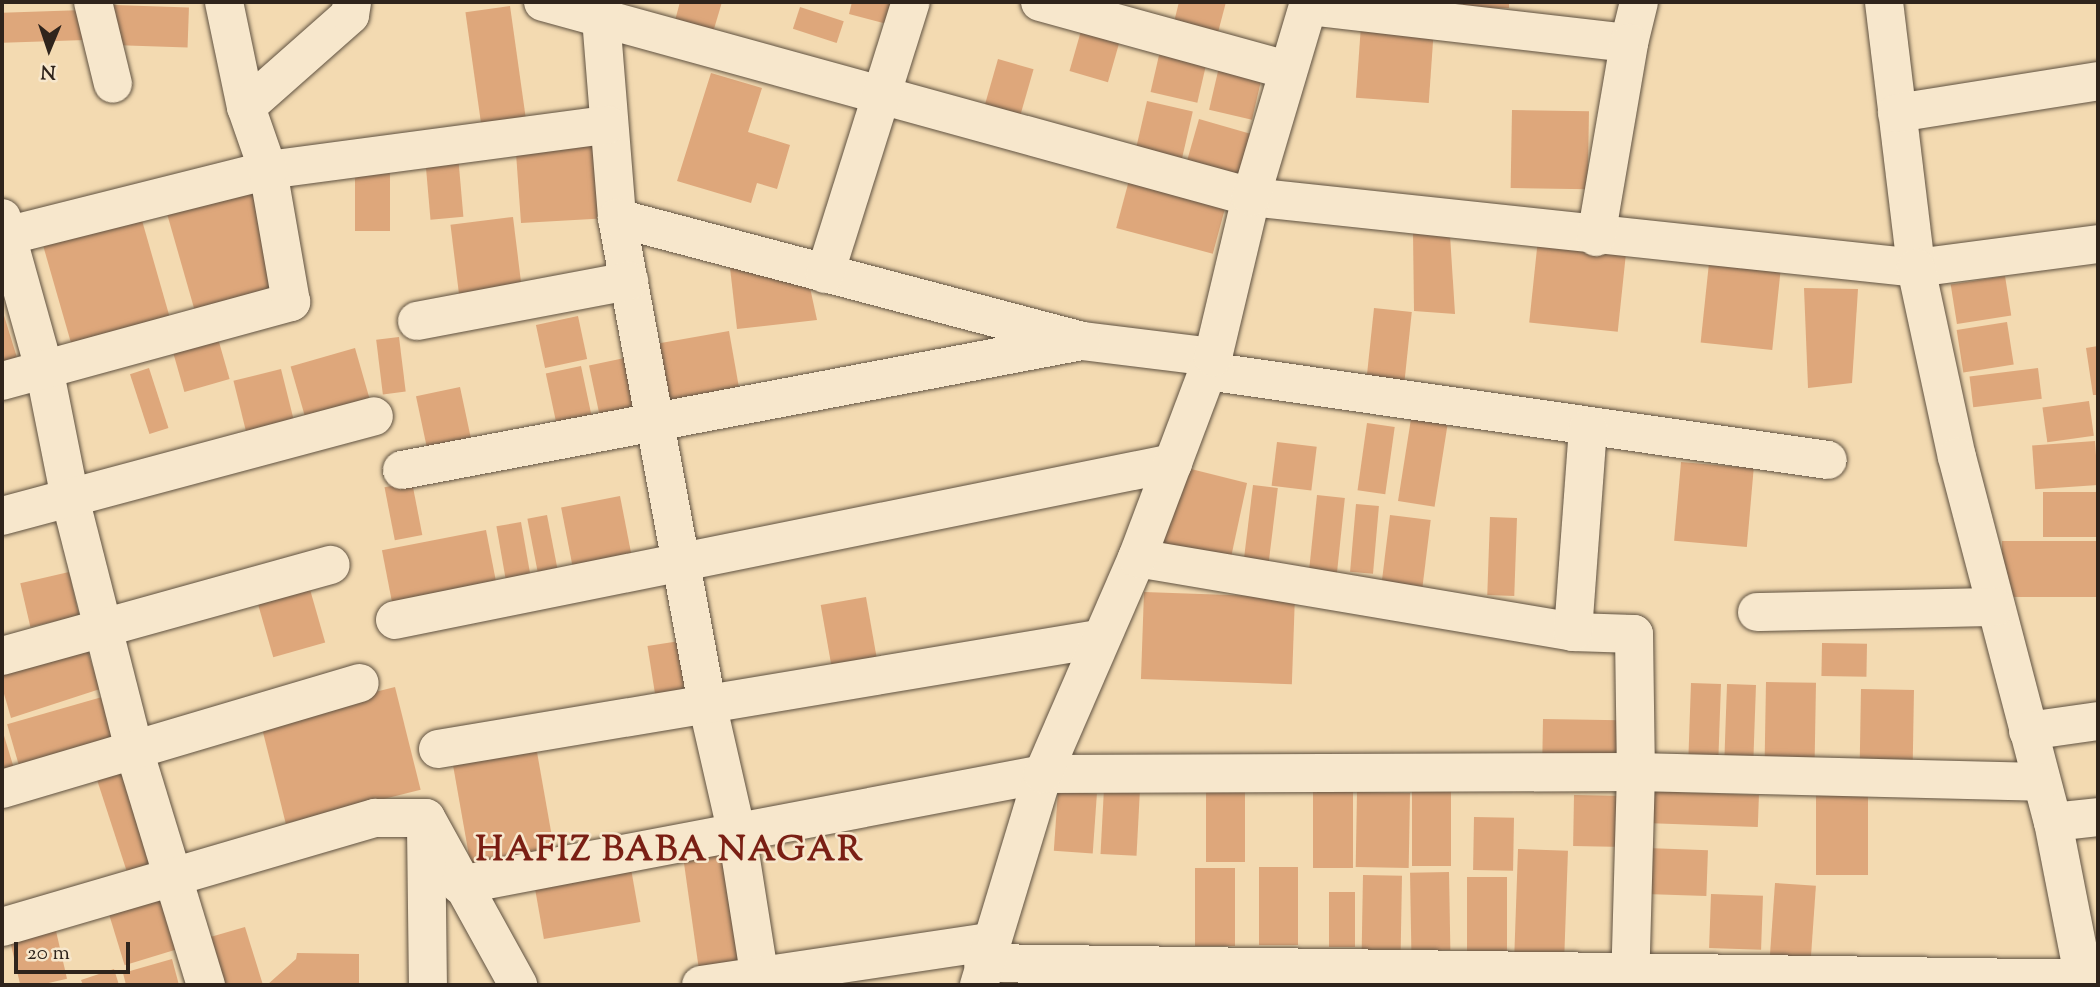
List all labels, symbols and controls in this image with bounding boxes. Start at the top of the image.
north arrow [14,14,84,84]
text: N [40,57,56,84]
district label: HAFIZ BABA NAGAR [478,831,862,873]
scale bar [18,928,133,972]
text: 20 m [27,939,70,969]

